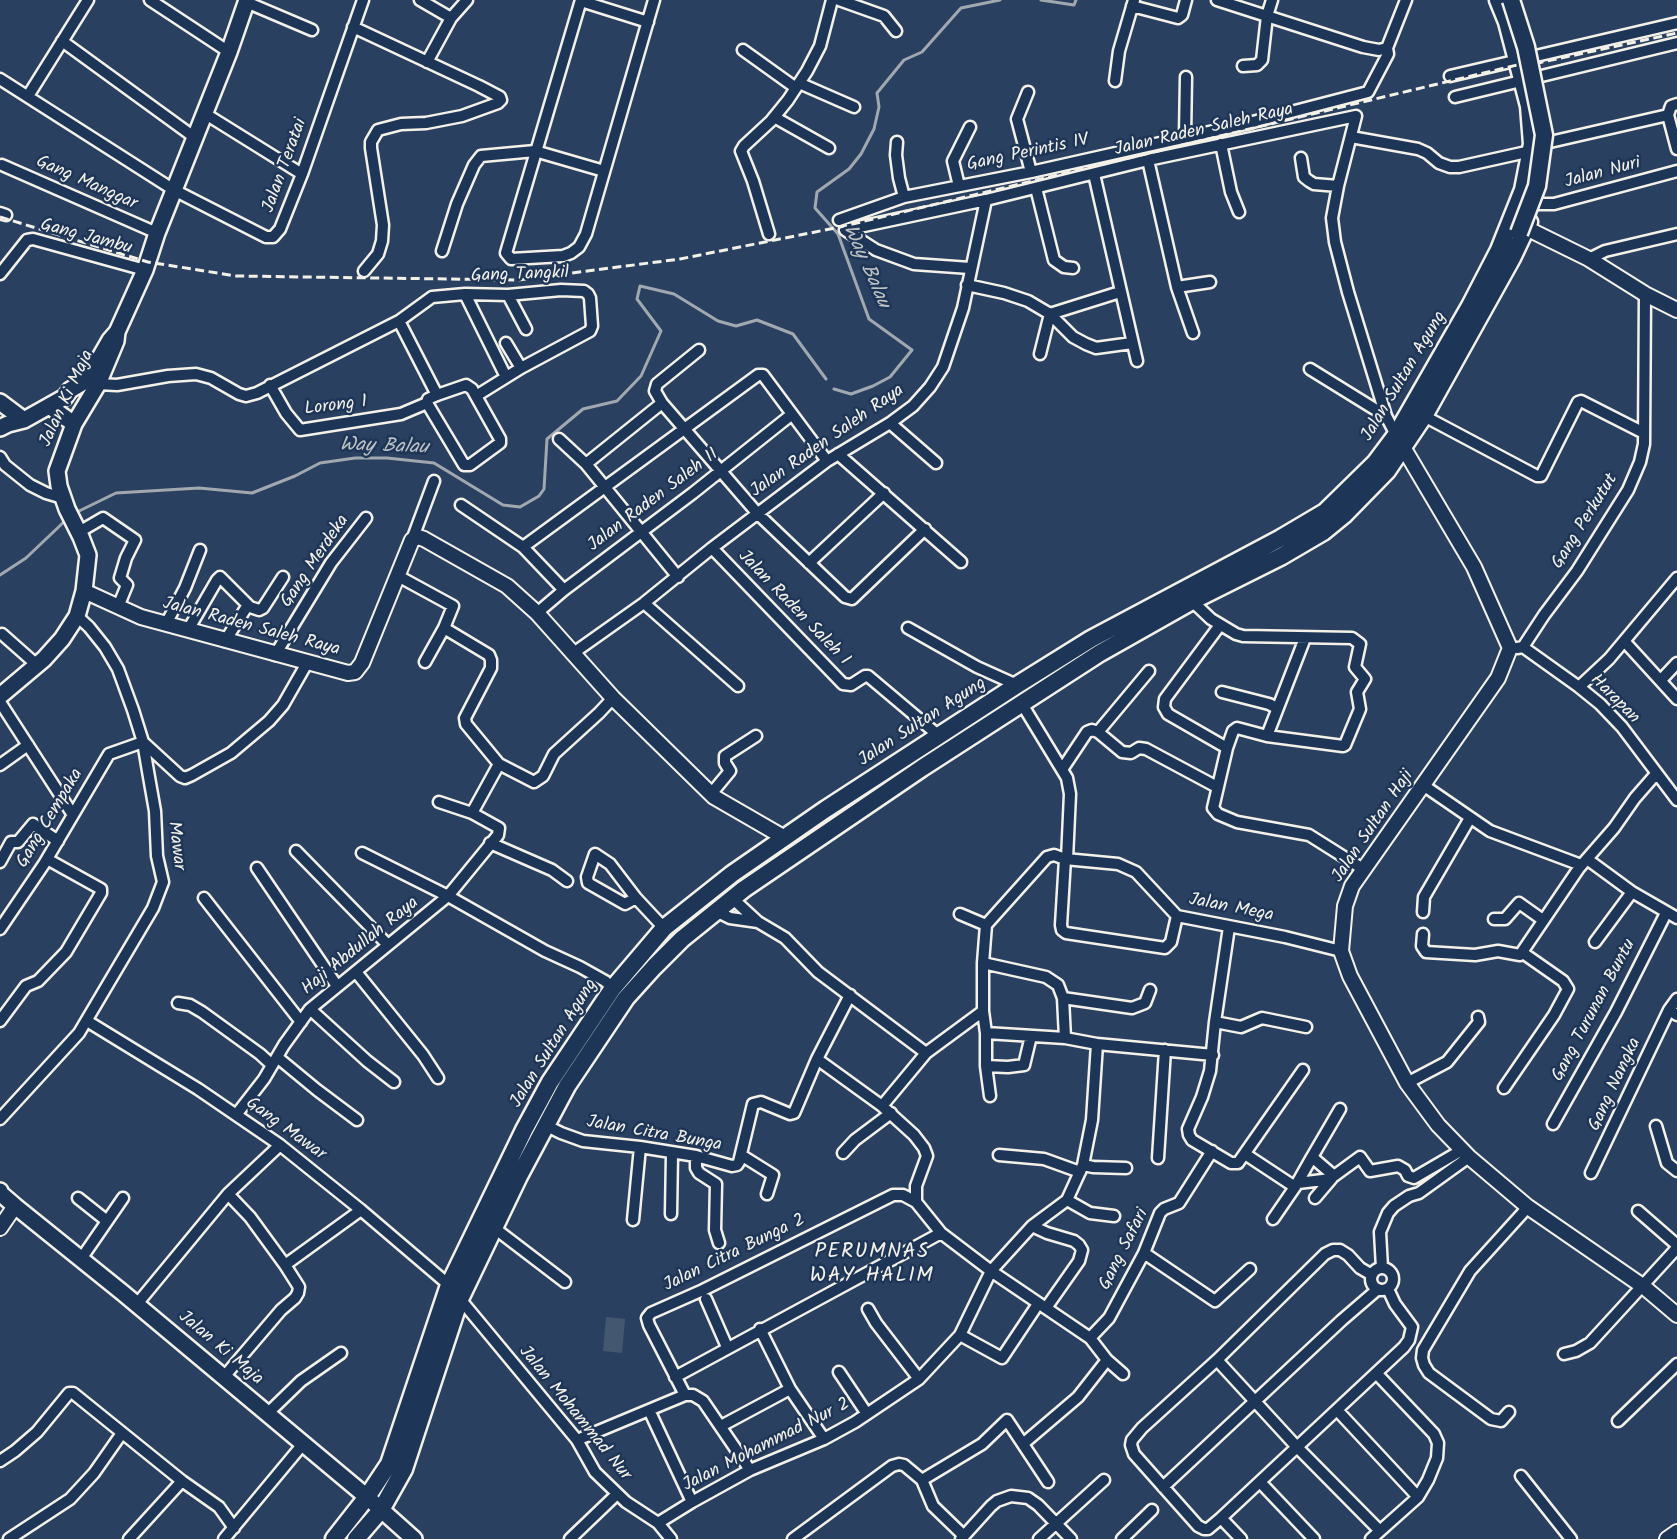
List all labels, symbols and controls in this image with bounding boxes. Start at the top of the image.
street label: Jalan Raden Saleh Raya [1113,100,1295,162]
street label: Jalan Teratai [259,116,313,216]
street label: Gang Perintis IV [965,131,1091,177]
street label: Gang Manggar [32,152,140,216]
street label: Jalan Nuri [1563,154,1643,194]
street label: Gang Jambu [38,215,134,261]
water label: Way Balau [836,222,894,312]
street label: Gang Tangkil [471,263,569,289]
street label: Jalan Sultan Agung [1358,308,1452,446]
street label: Jalan Ki Maja [36,347,100,451]
street label: Jalan Raden Saleh Raya [747,381,909,503]
street label: Lorong 1 [303,392,369,422]
water label: Way Balau [339,434,429,462]
street label: Jalan Raden Saleh II [584,445,724,557]
street label: Gang Perkutut [1548,470,1624,574]
street label: Gang Merdeka [277,512,355,612]
street label: Jalan Raden Saleh I [732,547,854,671]
street label: Jalan Raden Saleh Raya [160,594,342,662]
street label: Harapan [1585,671,1643,729]
street label: Jalan Sultan Agung [855,674,991,772]
street label: Gang Cempaka [13,765,89,873]
street label: Jalan Sultan Haji [1328,767,1420,887]
street label: Mawar [161,820,189,872]
street label: Jalan Mega [1187,890,1275,928]
street label: Haji Abdullah Raya [298,893,424,1001]
street label: Gang Turunan Buntu [1548,936,1642,1086]
street label: Jalan Sultan Agung [507,976,603,1112]
street label: Gang Nangka [1585,1035,1647,1135]
street label: Gang Mawar [241,1094,329,1166]
street label: Jalan Citra Bunga [585,1112,723,1158]
street label: Gang Safari [1095,1206,1155,1294]
street label: Jalan Citra Bunga 2 [661,1210,809,1298]
district label: PERUMNAS WAY HALIM [810,1240,934,1290]
street label: Jalan Ki Maja [173,1307,267,1391]
street label: Jalan Mohammad Nur [513,1342,635,1486]
street label: Jalan Mohammad Nur 2 [680,1394,854,1498]

